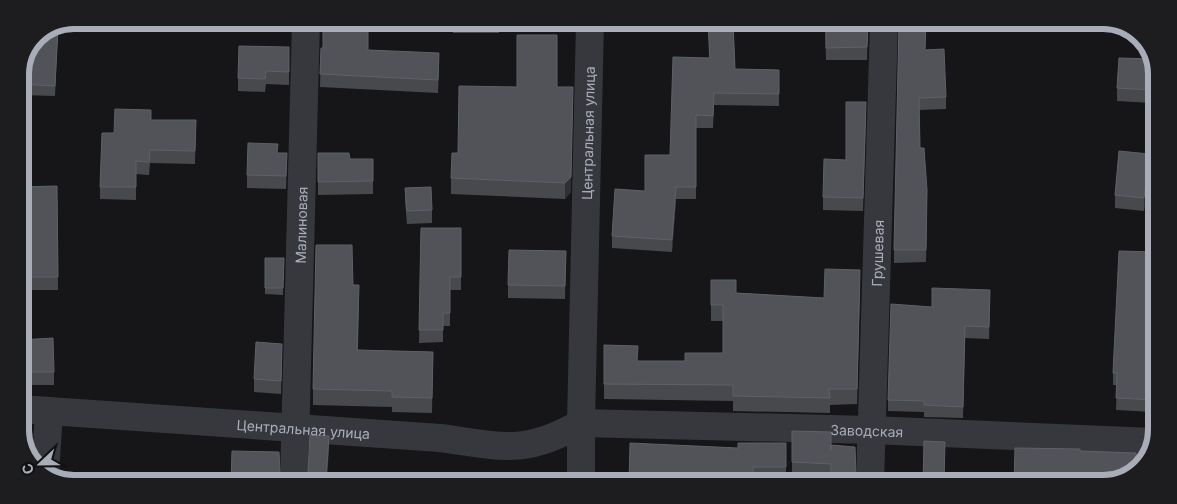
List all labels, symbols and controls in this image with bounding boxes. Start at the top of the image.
street label: Центральная улица [578,66,598,200]
street label: Малиновая [291,186,310,264]
street label: Грушевая [867,219,887,287]
street label: Центральная улица [236,415,370,442]
street label: Заводская [830,421,904,440]
north arrow [15,439,65,489]
text: С [18,461,37,477]

